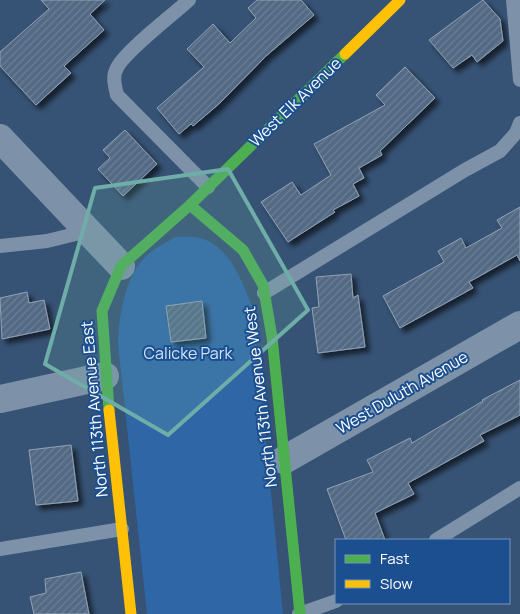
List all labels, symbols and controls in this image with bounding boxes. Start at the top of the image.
street label: West Elk Avenue [244,52,346,152]
street label: North 113th Avenue West [238,305,282,489]
street label: North 113th Avenue East [75,320,113,498]
park label: Calicke Park [144,342,234,364]
street label: West Duluth Avenue [332,345,472,439]
legend [335,539,510,604]
text: Fast [380,548,409,569]
text: Slow [380,573,413,594]

